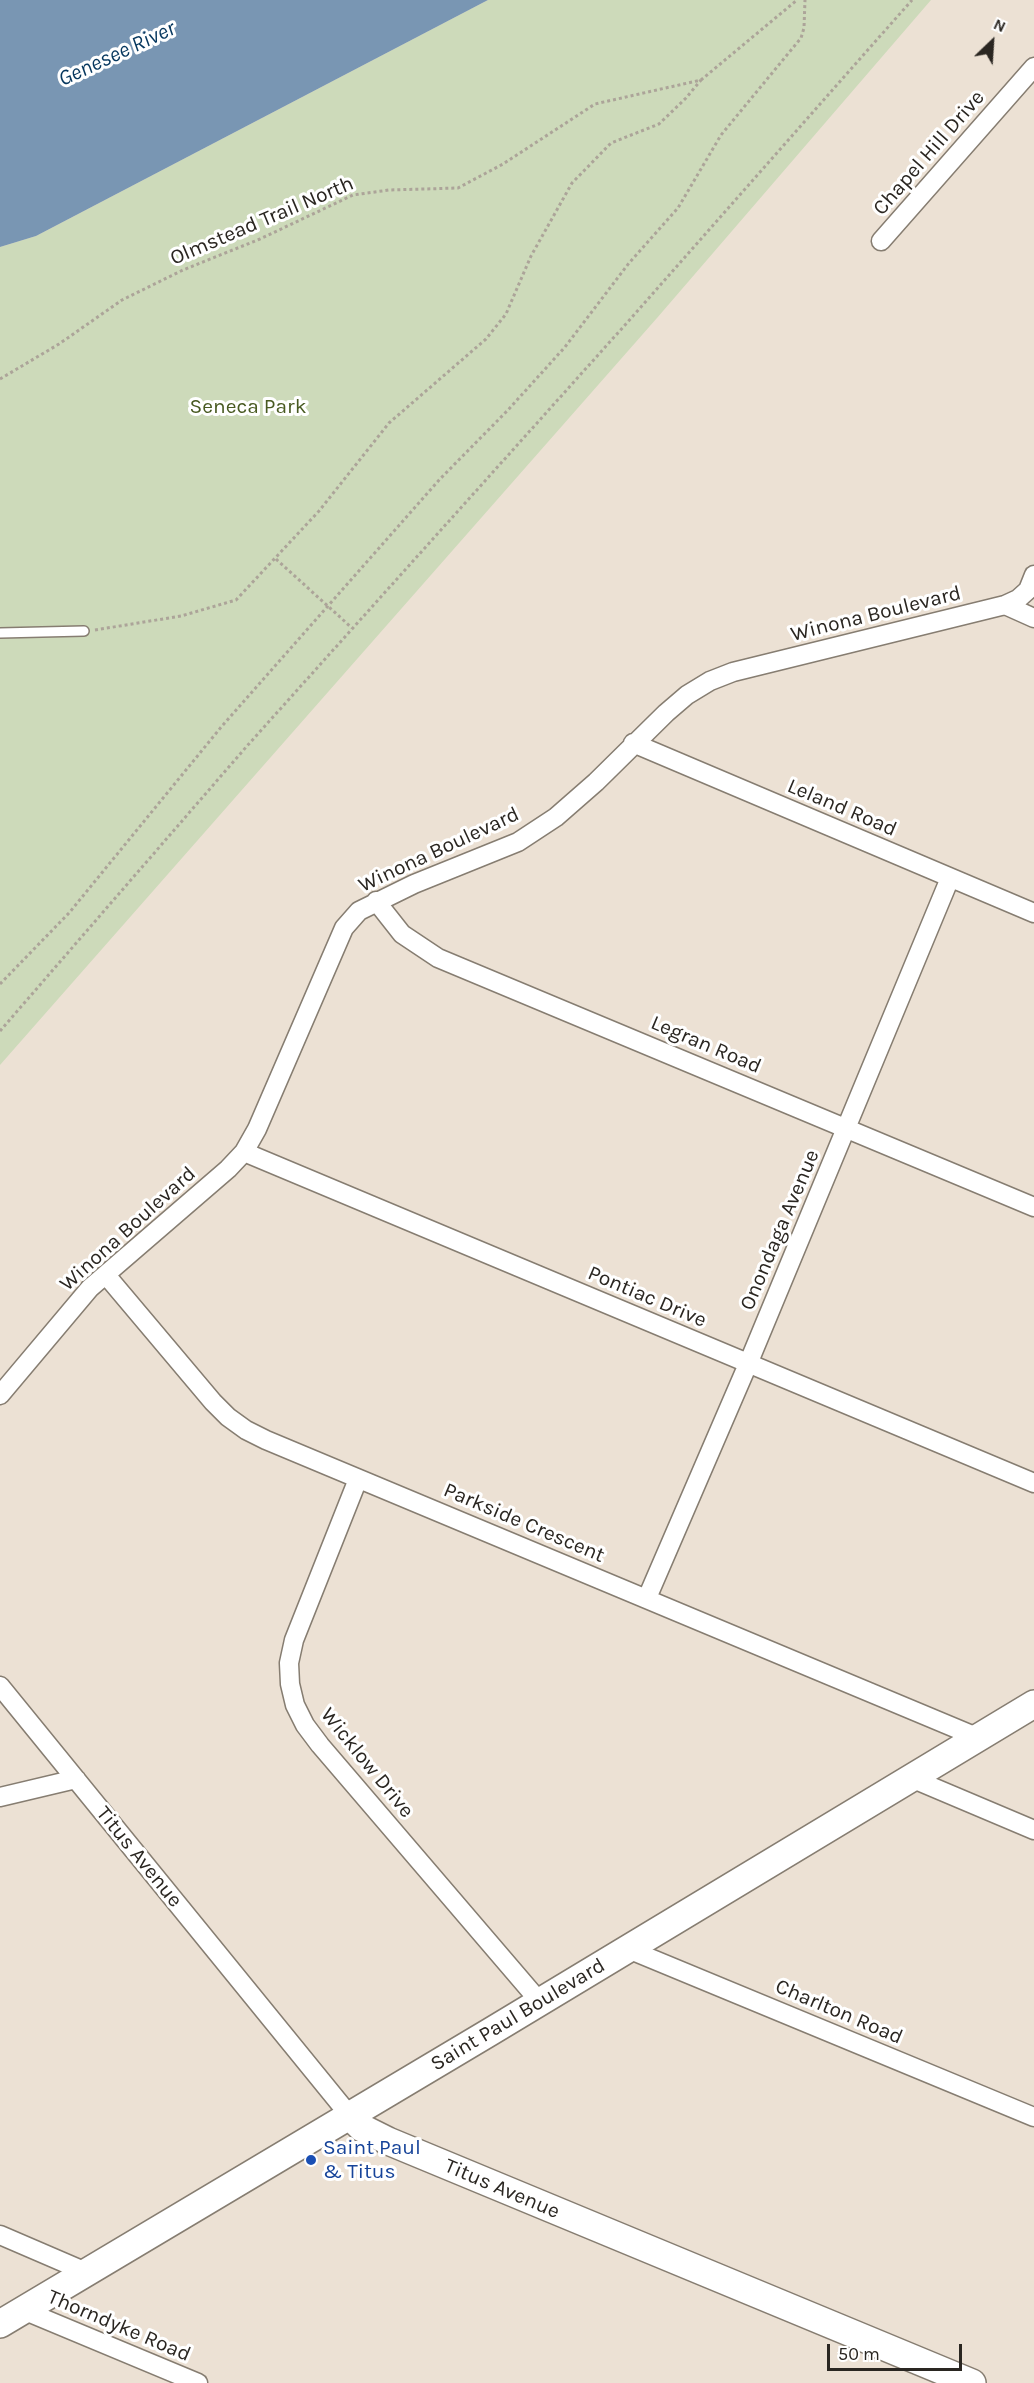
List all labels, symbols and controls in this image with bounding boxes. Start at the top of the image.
north arrow [962,12,1022,72]
text: N [991,14,1009,36]
water label: Genesee River [54,15,180,93]
street label: Chapel Hill Drive [868,85,990,221]
street label: Olmstead Trail North [166,171,358,271]
park label: Seneca Park [190,394,306,420]
street label: Winona Boulevard [788,581,964,647]
street label: Leland Road [783,774,901,842]
street label: Winona Boulevard [355,802,523,898]
street label: Legran Road [647,1010,765,1080]
street label: Onondaga Avenue [735,1146,825,1314]
street label: Winona Boulevard [55,1161,201,1297]
street label: Pontiac Drive [584,1261,710,1333]
street label: Parkside Crescent [440,1478,608,1568]
street label: Wicklow Drive [315,1703,419,1823]
street label: Titus Avenue [91,1801,187,1913]
street label: Saint Paul Boulevard [426,1953,610,2077]
street label: Charlton Road [772,1974,906,2050]
place label: Saint Paul & Titus [323,2135,421,2185]
marker: Saint Paul & Titus [304,2153,318,2167]
street label: Titus Avenue [441,2153,563,2225]
street label: Thorndyke Road [44,2284,194,2368]
scale bar [830,2332,965,2370]
text: 50 m [838,2343,880,2365]

